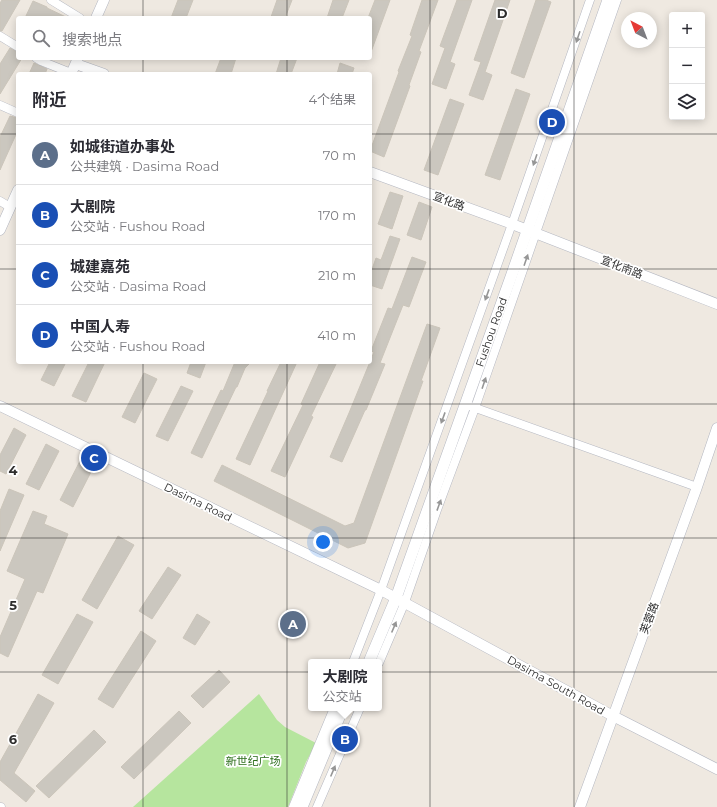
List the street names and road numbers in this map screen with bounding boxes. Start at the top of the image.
street label: 宣化路 [431,189,467,213]
street label: 宣化南路 [599,253,645,281]
street label: Fushou Road [472,295,510,369]
street label: Dasima Road [162,480,234,524]
street label: 芙蓉路 [637,600,661,636]
street label: Dasima South Road [505,652,607,718]

